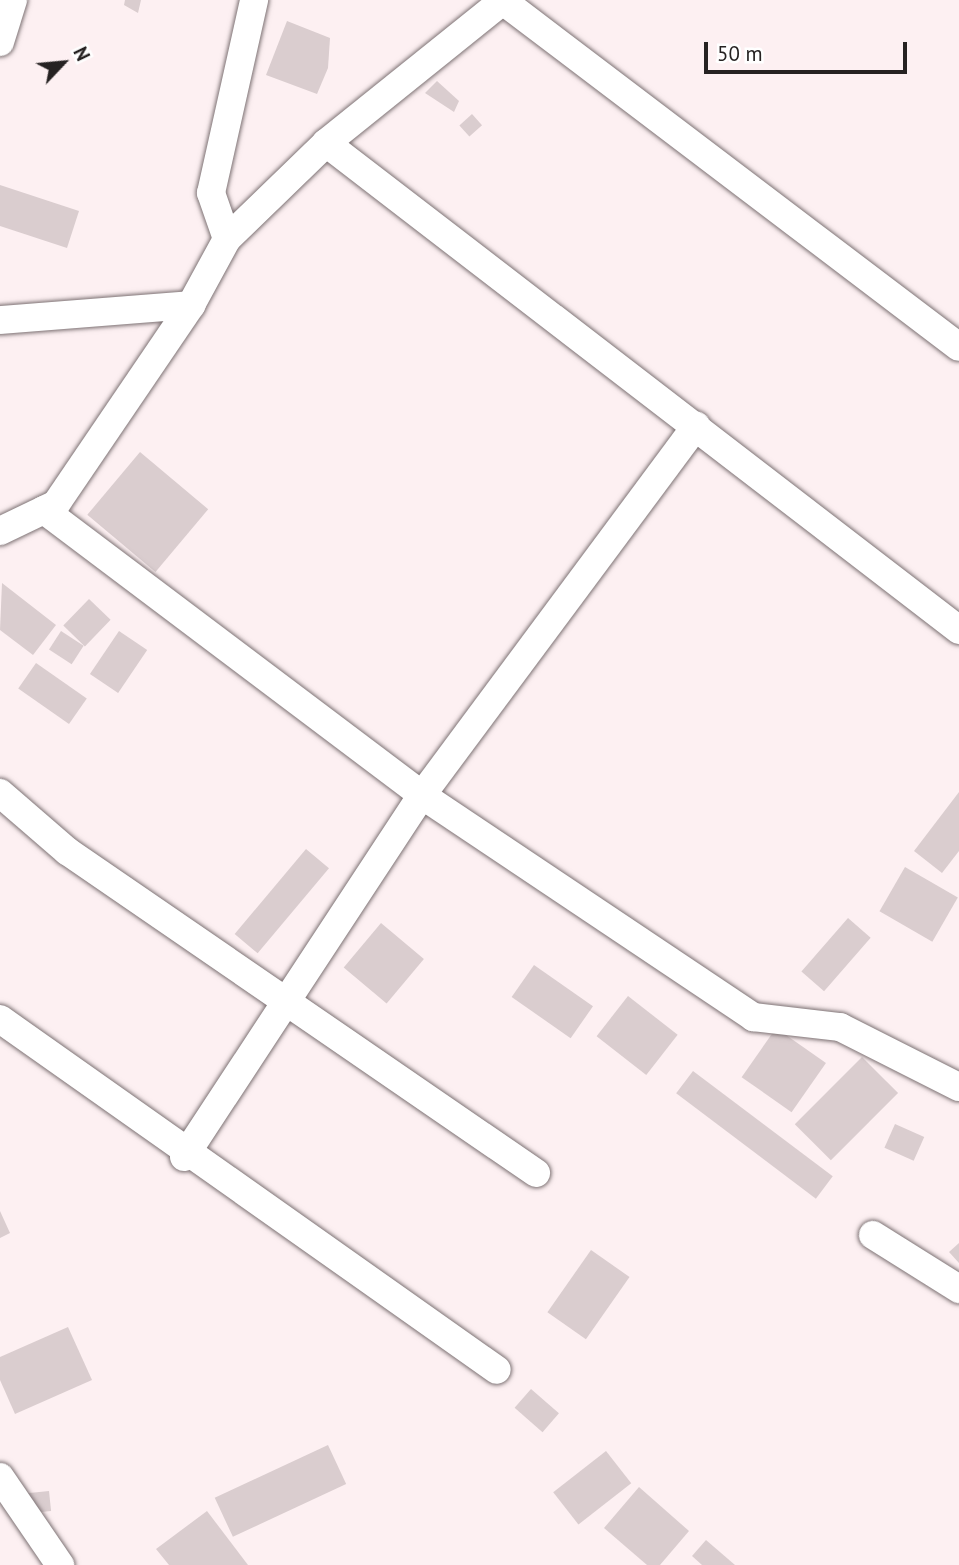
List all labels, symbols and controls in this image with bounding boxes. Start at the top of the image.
north arrow [28,28,98,98]
scale bar [707,28,910,72]
text: 50 m [717,40,763,67]
text: N [68,43,95,65]

